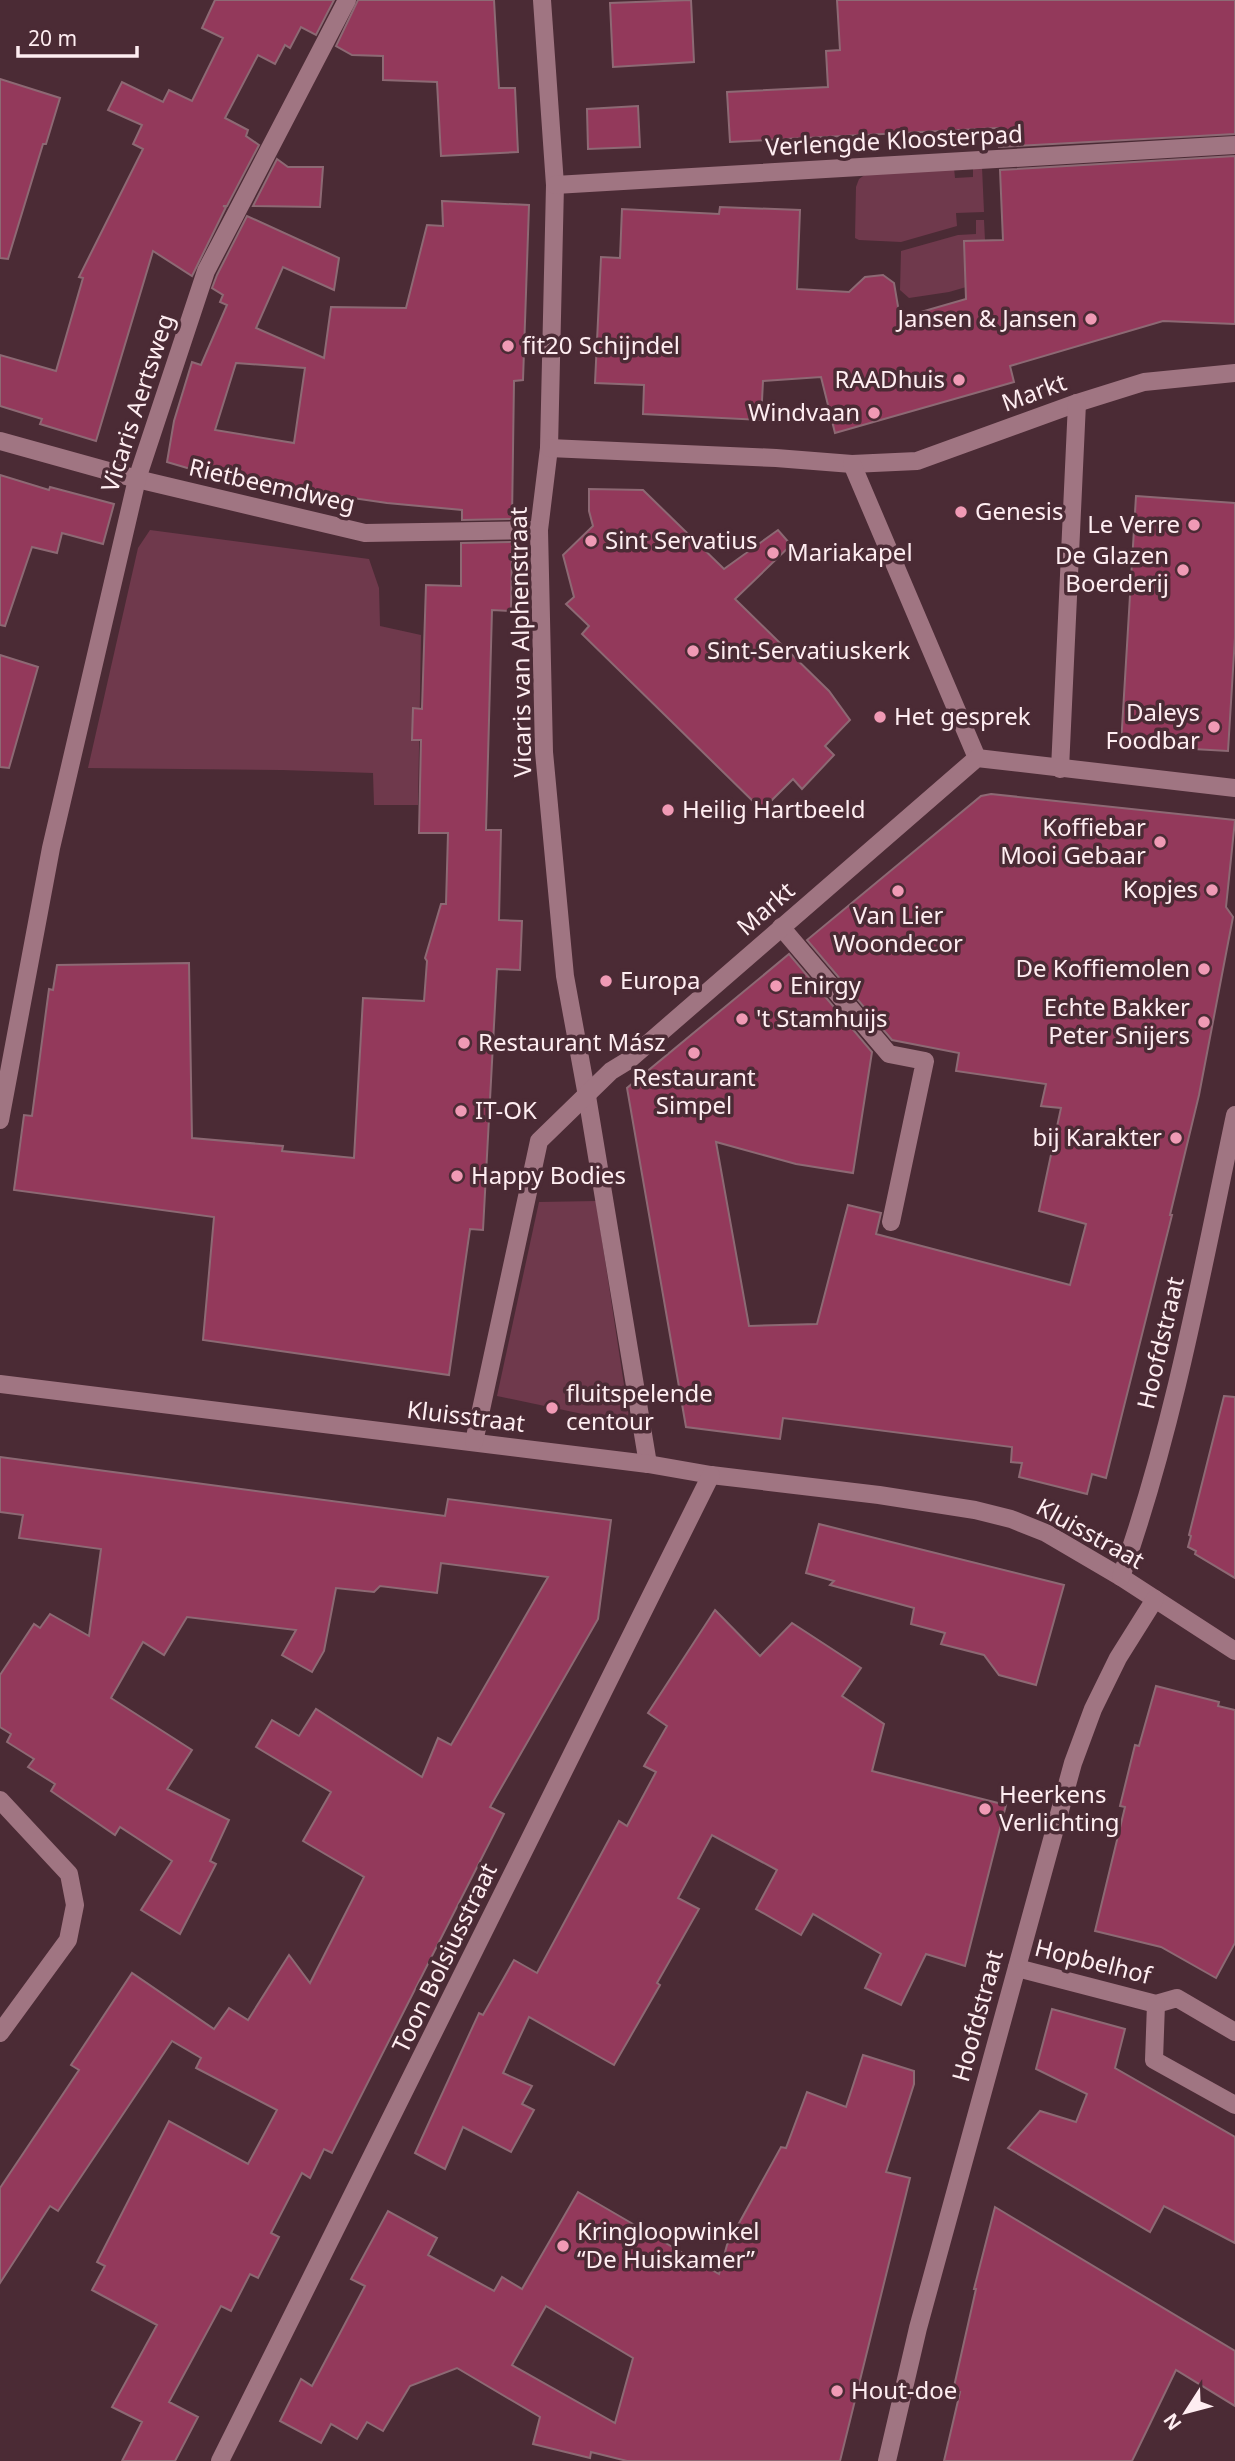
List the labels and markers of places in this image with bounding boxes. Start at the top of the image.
place label: Jansen & Jansen [896,301,1077,334]
marker: Jansen & Jansen [1083,311,1099,327]
place label: fit20 Schijndel [522,328,680,361]
marker: fit20 Schijndel [500,338,516,354]
place label: RAADhuis [835,362,945,395]
marker: RAADhuis [951,372,967,388]
place label: Windvaan [748,395,860,428]
marker: Windvaan [866,405,882,421]
place label: Genesis [975,494,1064,527]
marker: Genesis [953,504,969,520]
place label: Le Verre [1087,507,1180,540]
marker: Le Verre [1186,517,1202,533]
place label: Sint Servatius [605,523,758,556]
marker: Sint Servatius [583,533,599,549]
place label: Mariakapel [787,535,913,568]
place label: De Glazen Boerderij [1055,538,1169,599]
marker: Mariakapel [765,545,781,561]
marker: De Glazen Boerderij [1175,562,1191,578]
place label: Sint-Servatiuskerk [707,633,910,666]
marker: Sint-Servatiuskerk [685,643,701,659]
place label: Daleys Foodbar [1106,695,1200,756]
place label: Het gesprek [894,699,1031,732]
marker: Het gesprek [872,709,888,725]
marker: Daleys Foodbar [1206,719,1222,735]
place label: Heilig Hartbeeld [682,792,866,825]
marker: Heilig Hartbeeld [660,802,676,818]
place label: Koffiebar Mooi Gebaar [1000,810,1146,871]
marker: Koffiebar Mooi Gebaar [1152,834,1168,850]
place label: Kopjes [1123,872,1198,905]
marker: Kopjes [1204,882,1220,898]
marker: Van Lier Woondecor [890,883,906,899]
place label: Van Lier Woondecor [833,898,963,959]
place label: De Koffiemolen [1016,951,1190,984]
marker: De Koffiemolen [1196,961,1212,977]
place label: Europa [620,963,700,996]
place label: Enirgy [790,968,862,1001]
marker: Europa [598,973,614,989]
marker: Enirgy [768,978,784,994]
place label: Echte Bakker Peter Snijers [1044,990,1190,1051]
place label: 't Stamhuijs [756,1001,888,1034]
marker: 't Stamhuijs [734,1011,750,1027]
marker: Echte Bakker Peter Snijers [1196,1014,1212,1030]
place label: Restaurant Mász [478,1025,666,1058]
marker: Restaurant Mász [456,1035,472,1051]
marker: Restaurant Simpel [686,1045,702,1061]
place label: Restaurant Simpel [632,1060,756,1121]
place label: IT-OK [475,1093,537,1126]
marker: IT-OK [453,1103,469,1119]
place label: bij Karakter [1032,1120,1162,1153]
marker: bij Karakter [1168,1130,1184,1146]
place label: Happy Bodies [471,1158,626,1191]
marker: Happy Bodies [449,1168,465,1184]
place label: fluitspelende centour [566,1376,713,1437]
marker: fluitspelende centour [544,1400,560,1416]
place label: Heerkens Verlichting [999,1777,1120,1838]
marker: Heerkens Verlichting [977,1801,993,1817]
place label: Kringloopwinkel “De Huiskamer” [577,2214,760,2275]
marker: Kringloopwinkel “De Huiskamer” [555,2238,571,2254]
place label: Hout-doe [851,2373,957,2406]
marker: Hout-doe [829,2383,845,2399]

